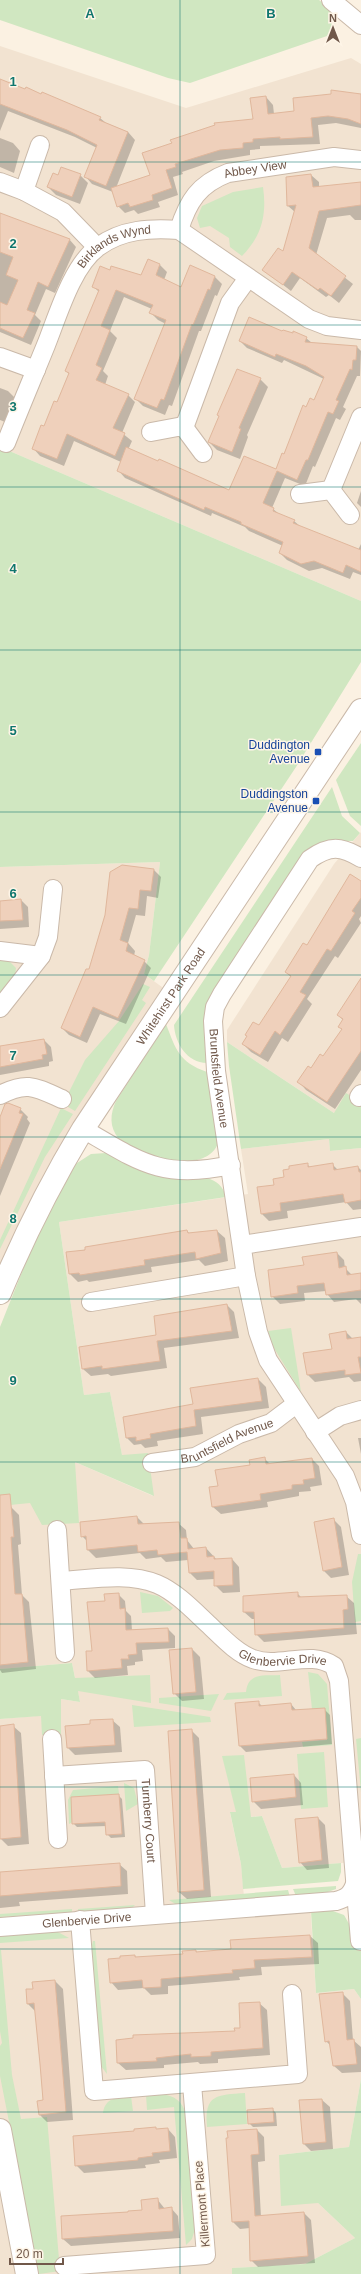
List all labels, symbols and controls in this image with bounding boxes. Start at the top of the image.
text: A [85,6,95,21]
text: B [266,6,276,21]
north arrow [313,8,353,48]
text: N [329,12,337,24]
text: 1 [9,74,17,89]
street label: Abbey View [222,157,288,181]
street label: Birklands Wynd [74,222,151,271]
text: 2 [9,236,17,251]
text: 3 [9,399,17,414]
text: 4 [9,561,17,576]
text: 5 [9,723,17,738]
place label: Duddington Avenue [249,738,310,766]
marker: Duddington Avenue [313,747,323,757]
place label: Duddingston Avenue [241,787,308,815]
marker: Duddingston Avenue [311,796,321,806]
text: 6 [9,886,17,901]
street label: Whitehirst Park Road [134,945,208,1048]
street label: Bruntsfield Avenue [206,1028,231,1129]
text: 7 [9,1048,17,1063]
text: 8 [9,1211,17,1226]
text: 9 [9,1373,17,1388]
street label: Bruntsfield Avenue [180,1416,276,1466]
street label: Glenbervie Drive [236,1646,329,1669]
street label: Turnberry Court [139,1778,158,1864]
street label: Glenbervie Drive [42,1910,132,1931]
street label: Killermont Place [191,2160,213,2248]
scale bar [10,2240,63,2266]
text: 20 m [16,2247,43,2261]

